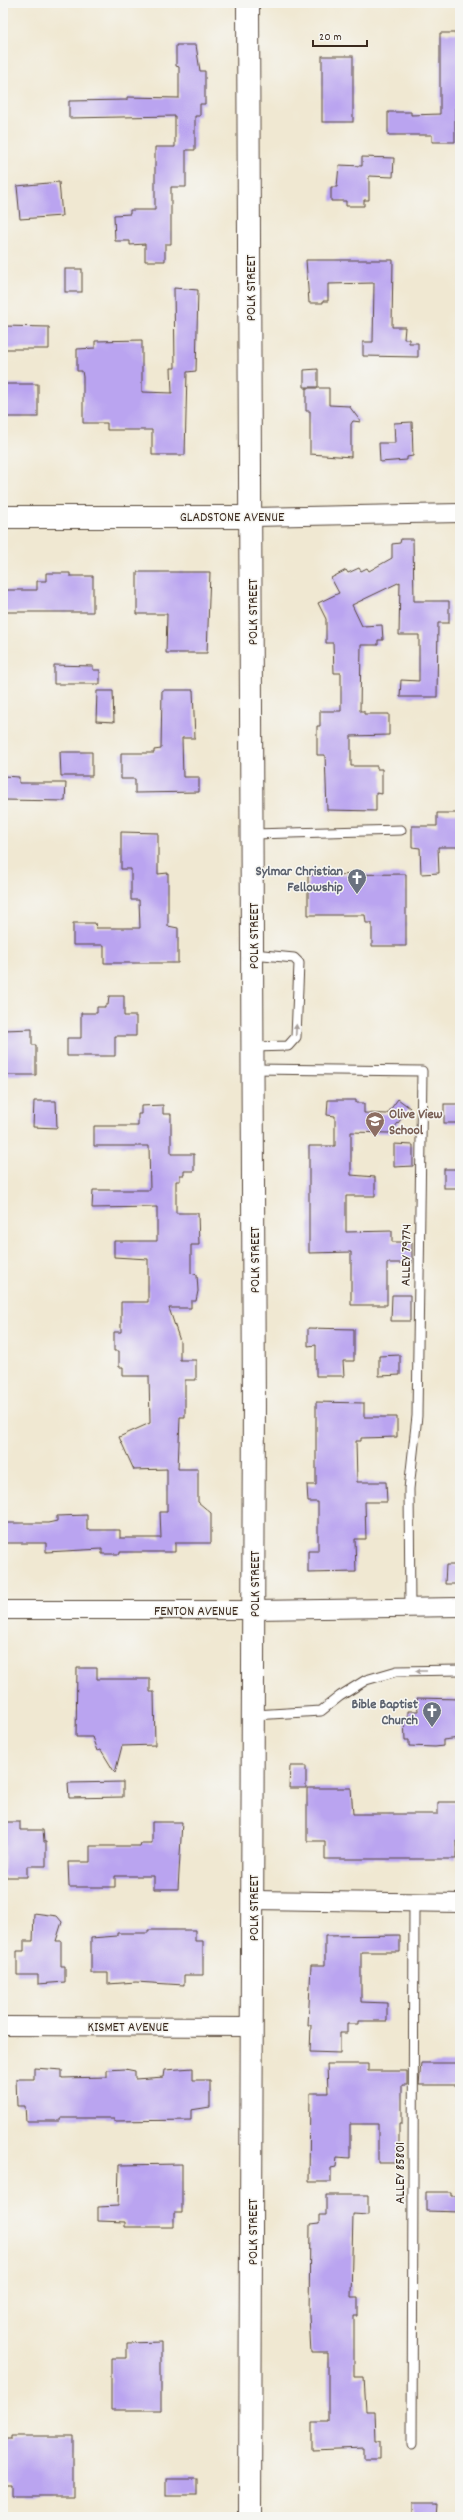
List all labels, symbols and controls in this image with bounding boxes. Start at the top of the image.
scale bar [313,22,367,48]
text: 20 m [319,29,342,46]
street label: POLK STREET [242,254,262,321]
street label: GLADSTONE AVENUE [180,508,285,528]
street label: POLK STREET [244,578,264,645]
place label: Sylmar Christian Fellowship [256,862,344,898]
church icon: Sylmar Christian Fellowship [346,867,368,895]
street label: POLK STREET [245,902,265,969]
one-way arrow [293,1024,300,1036]
place label: Olive View School [389,1105,443,1141]
school or university icon: Olive View School [364,1110,386,1138]
street label: ALLEY 79774 [396,1224,418,1286]
street label: POLK STREET [246,1226,266,1293]
street label: POLK STREET [246,1550,266,1617]
street label: FENTON AVENUE [154,1602,239,1622]
one-way arrow [414,1668,427,1674]
place label: Bible Baptist Church [352,1695,419,1731]
church icon: Bible Baptist Church [421,1700,443,1728]
street label: POLK STREET [245,1874,265,1941]
street label: KISMET AVENUE [87,2018,169,2038]
street label: ALLEY 85801 [391,2142,411,2204]
street label: POLK STREET [244,2198,264,2265]

